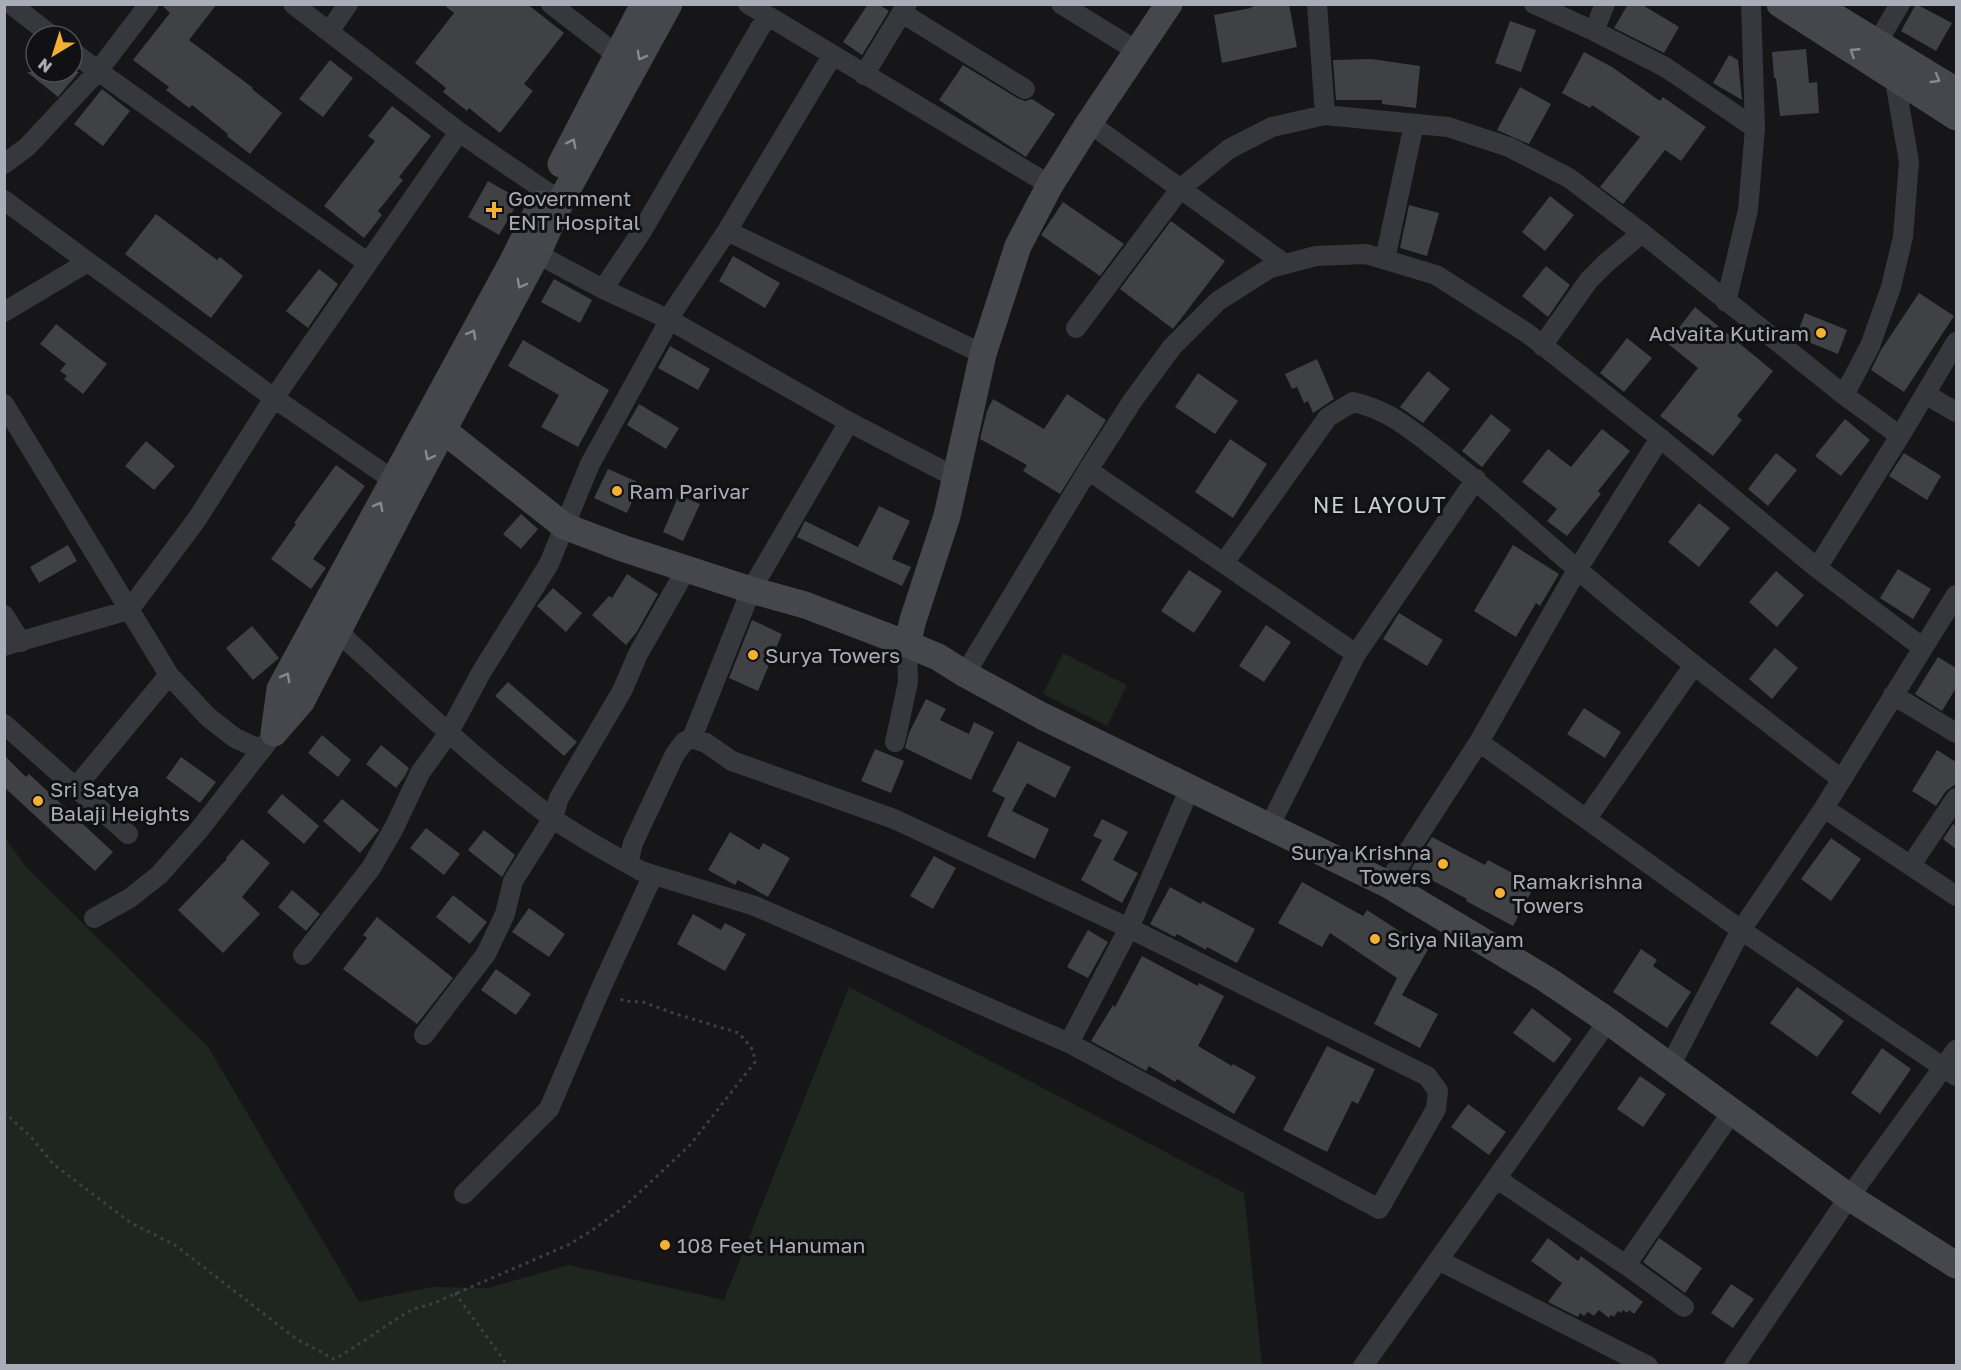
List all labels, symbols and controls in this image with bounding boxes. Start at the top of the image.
north arrow [24,24,84,84]
one-way arrow [1850,48,1861,59]
one-way arrow [637,50,648,60]
text: N [34,54,56,77]
one-way arrow [1930,72,1940,83]
one-way arrow [565,138,576,149]
place label: Government ENT Hospital [508,185,640,235]
marker: Government ENT Hospital [485,201,503,219]
one-way arrow [517,278,528,289]
place label: Advaita Kutiram [1649,320,1809,346]
marker: Advaita Kutiram [1814,326,1828,340]
one-way arrow [465,330,476,341]
one-way arrow [425,450,436,461]
place label: Ram Parivar [629,478,749,504]
marker: Ram Parivar [610,484,624,498]
district label: NE LAYOUT [1313,491,1447,518]
one-way arrow [372,502,383,512]
place label: Surya Towers [765,642,900,668]
marker: Surya Towers [746,648,760,662]
one-way arrow [279,673,290,683]
place label: Sri Satya Balaji Heights [50,776,190,826]
marker: Sri Satya Balaji Heights [31,794,45,808]
place label: Surya Krishna Towers [1291,839,1431,889]
marker: Surya Krishna Towers [1436,857,1450,871]
place label: Ramakrishna Towers [1512,868,1643,918]
marker: Ramakrishna Towers [1493,886,1507,900]
place label: Sriya Nilayam [1387,926,1524,952]
marker: Sriya Nilayam [1368,932,1382,946]
place label: 108 Feet Hanuman [677,1232,865,1258]
marker: 108 Feet Hanuman [658,1238,672,1252]

